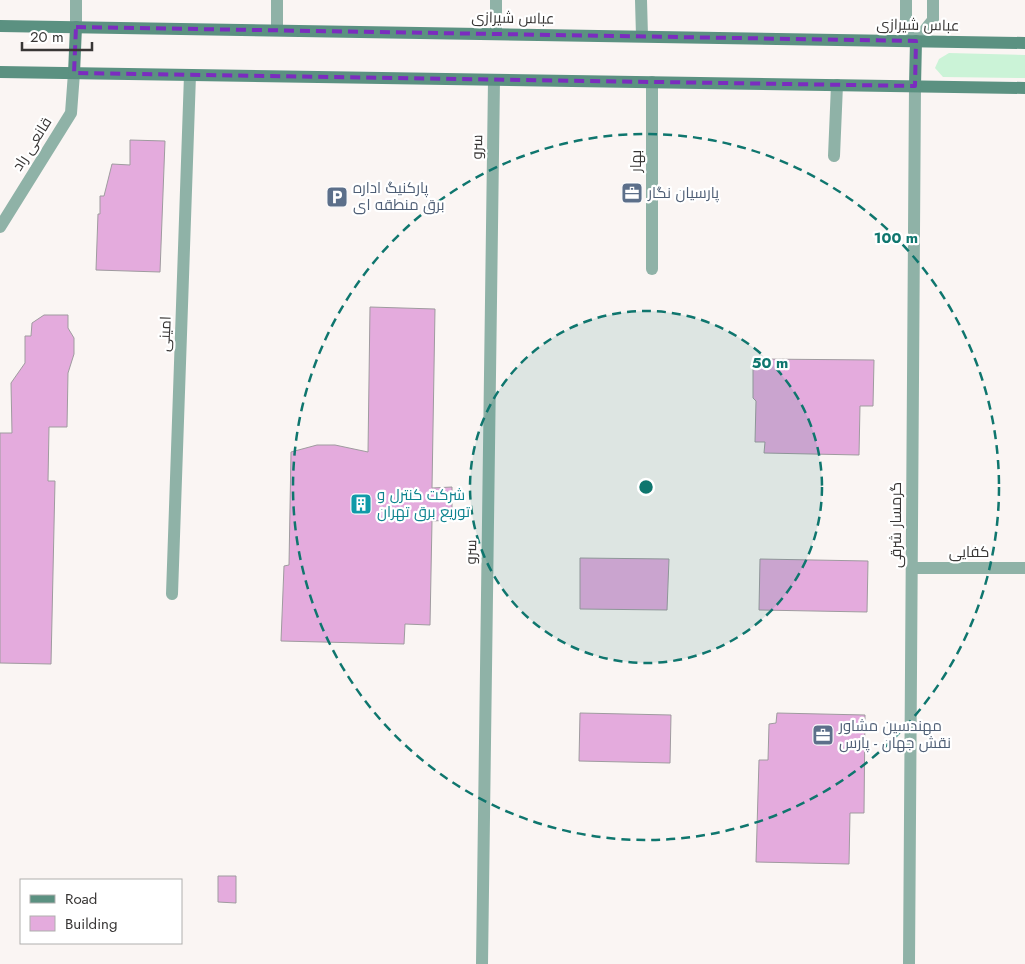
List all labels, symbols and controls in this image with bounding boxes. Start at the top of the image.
street label: عباس شیرازی [471,6,555,30]
street label: عباس شیرازی [876,13,960,37]
scale bar [22,20,92,52]
text: 20 m [30,26,64,48]
street label: قانعی‌ راد [7,113,57,175]
street label: سرو [466,134,488,160]
street label: بهار [625,150,647,173]
place label: پارکنیگ اداره برق منطقه ای [353,177,444,216]
office icon: پارسیان نگار [620,181,644,205]
place label: پارسیان نگار [647,182,719,204]
parking icon: پارکنیگ اداره برق منطقه ای [325,185,349,209]
text: 100 m [874,227,918,249]
street label: امینی [153,316,177,352]
text: 50 m [752,352,788,374]
centre of rings [637,478,655,496]
street label: گرمسار شرقی [885,482,907,568]
place label: شرکت کنترل و توریع برق تهران [377,484,470,523]
building icon: شرکت کنترل و توریع برق تهران [349,492,373,516]
street label: سرو [460,539,482,565]
street label: کفایی [949,541,989,563]
place label: مهندسین مشاور نقش جهان - پارس [838,715,951,754]
office icon: مهندسین مشاور نقش جهان - پارس [811,723,835,747]
legend [20,879,182,944]
text: Road [65,888,97,910]
text: Building [65,913,117,935]

